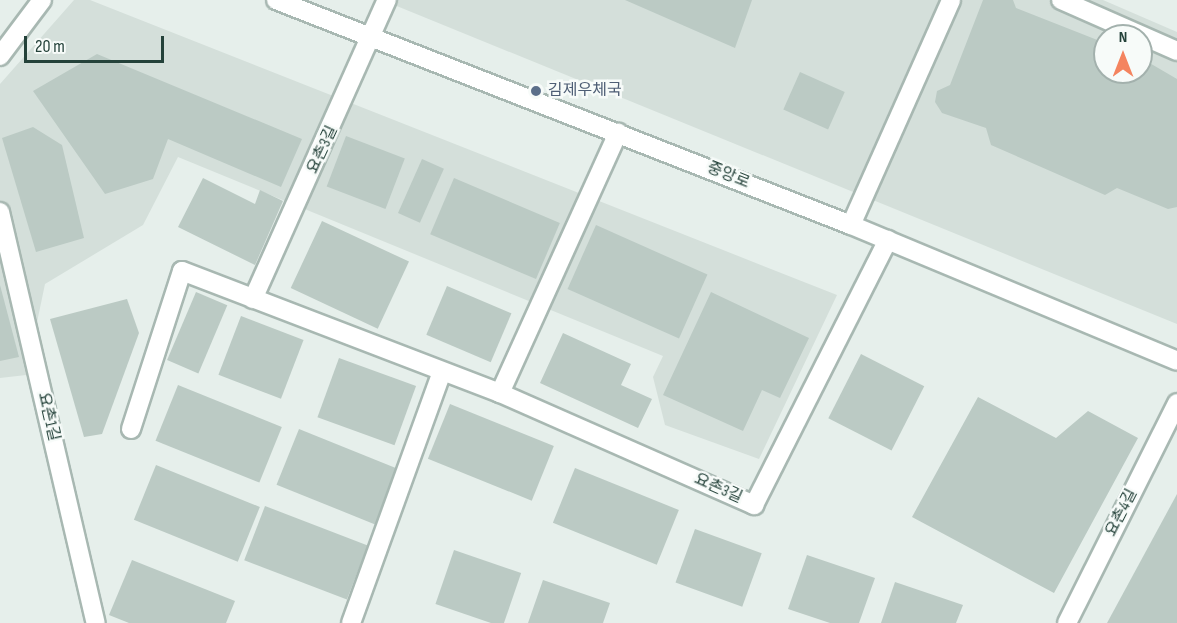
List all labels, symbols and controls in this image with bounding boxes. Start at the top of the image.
scale bar [27,24,166,62]
north arrow [1093,24,1153,84]
text: N [1119,28,1127,47]
text: 20 m [35,36,65,57]
place label: 김제우체국 [548,81,622,101]
marker: 김제우체국 [529,84,543,98]
street label: 요촌3길 [304,123,342,177]
street label: 중앙로 [704,159,752,193]
street label: 요촌1길 [33,391,63,443]
street label: 요촌3길 [691,470,745,508]
street label: 요촌4길 [1102,486,1142,540]

